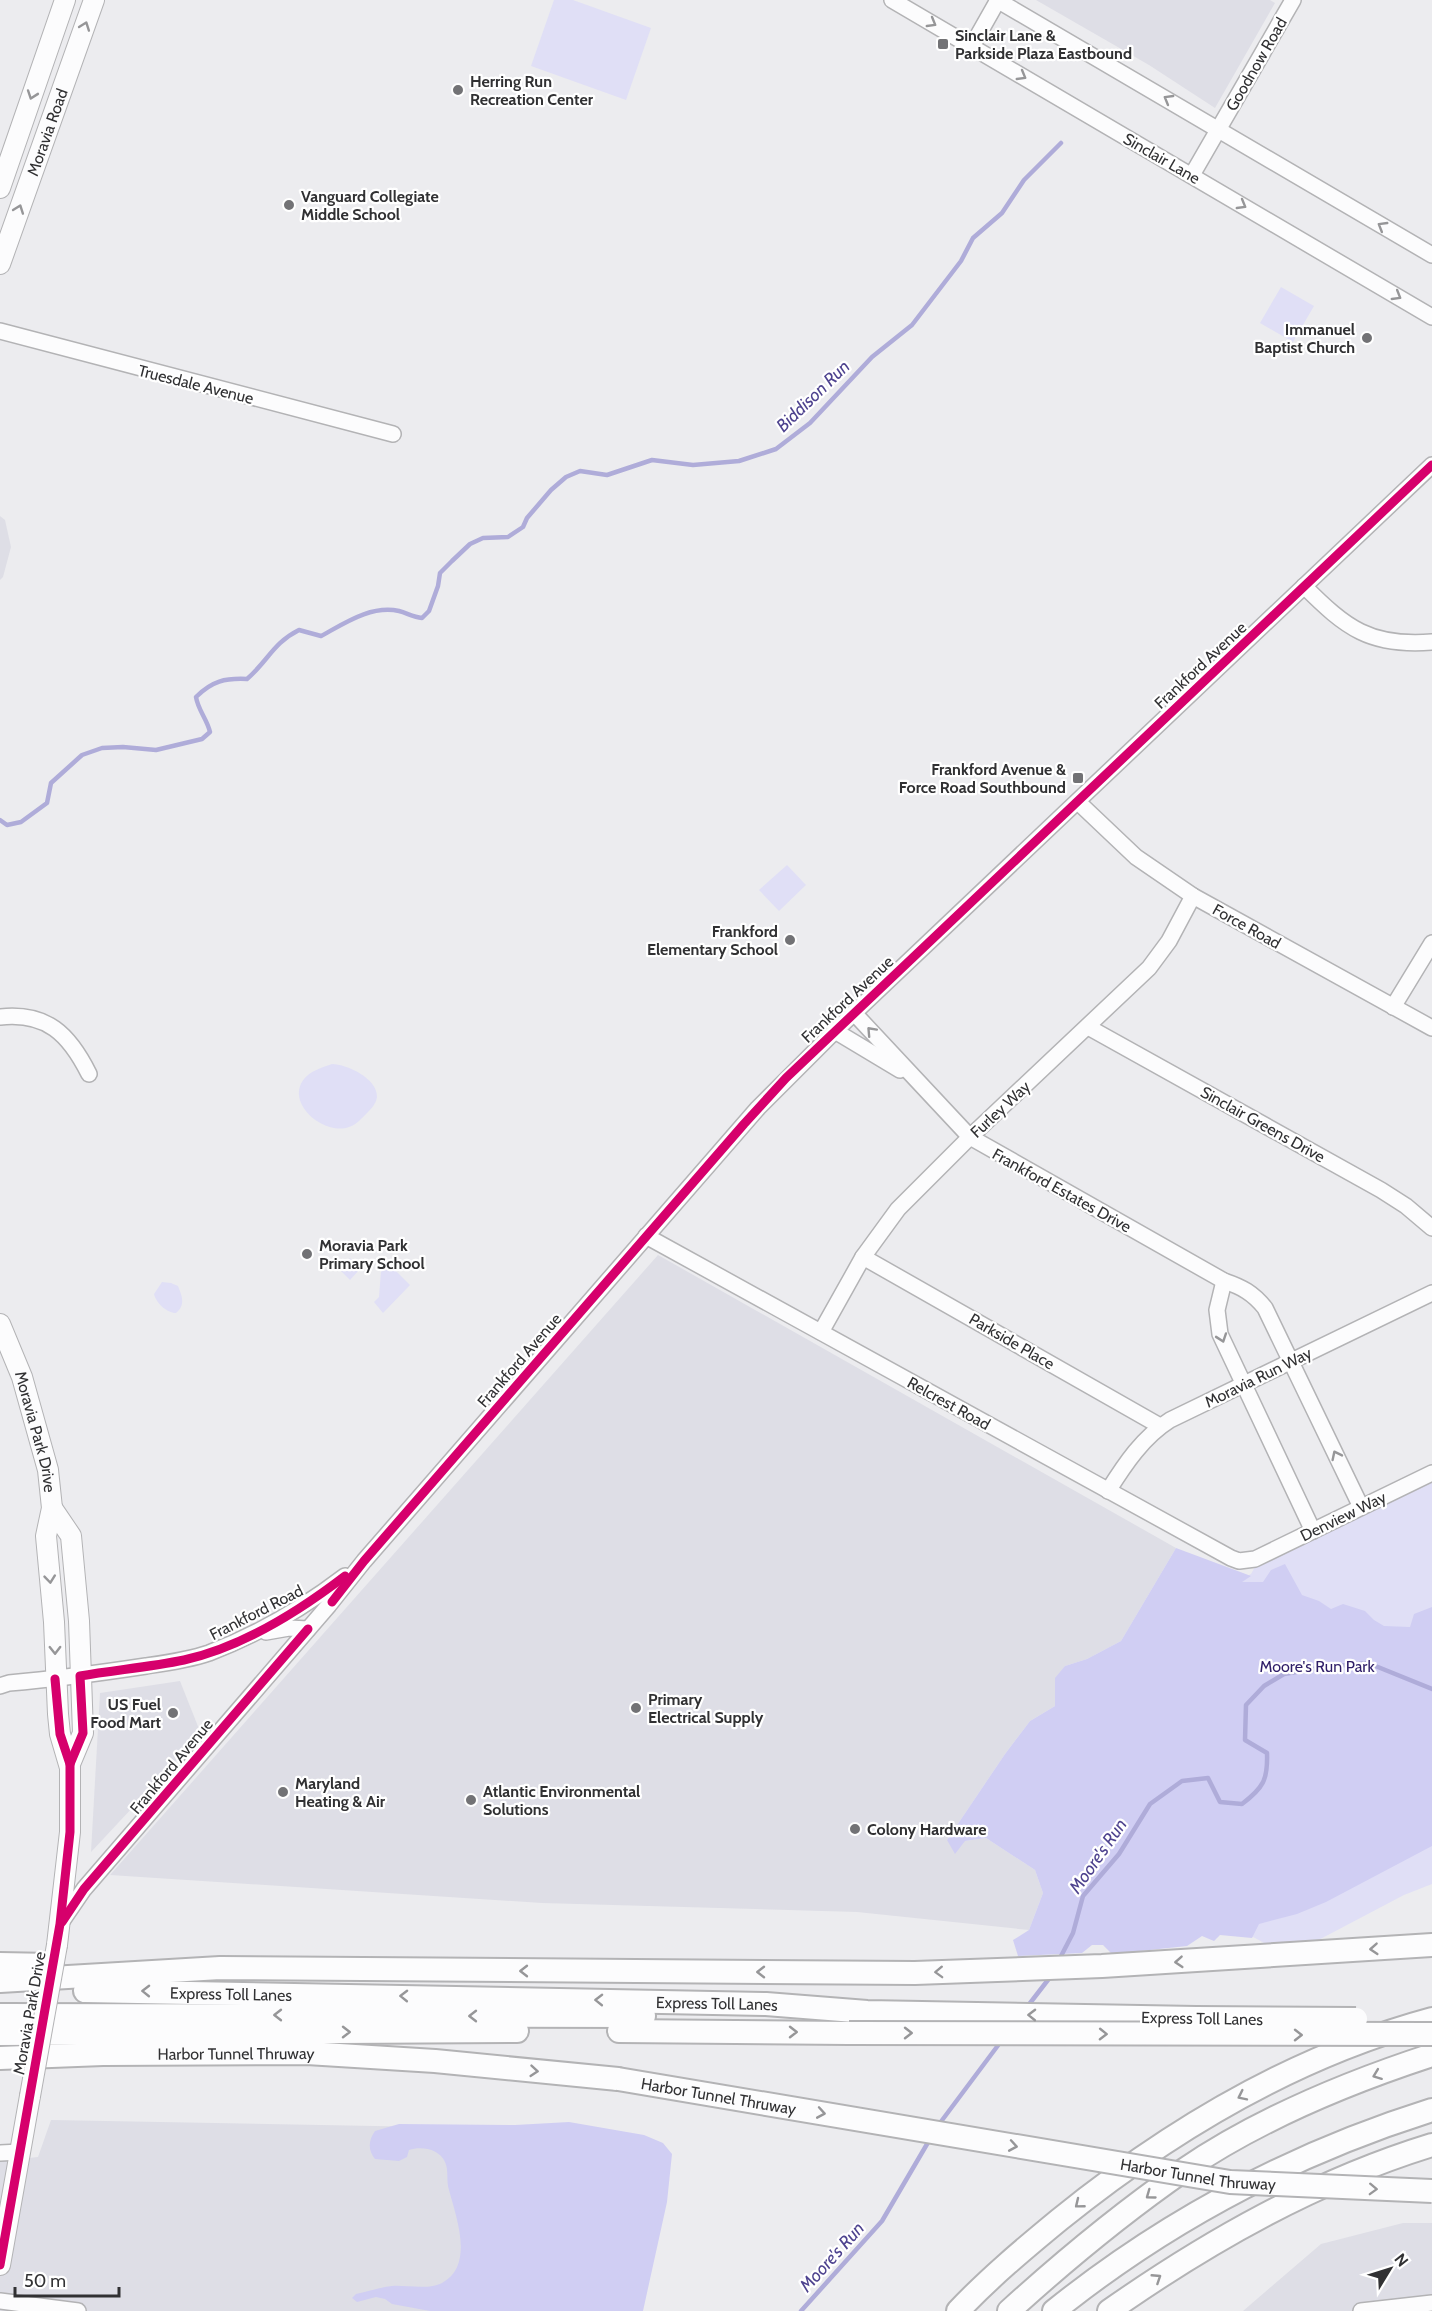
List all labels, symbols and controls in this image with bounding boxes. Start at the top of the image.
street label: Goodnow Road [1222,14,1291,114]
one-way arrow [926,16,936,27]
one-way arrow [77,21,90,31]
place label: Sinclair Lane & Parkside Plaza Eastbound [955,26,1132,63]
marker: Sinclair Lane & Parkside Plaza Eastbound [936,37,950,51]
one-way arrow [1016,69,1026,80]
place label: Herring Run Recreation Center [470,72,594,109]
marker: Herring Run Recreation Center [451,83,465,97]
street label: Moravia Road [23,86,72,178]
one-way arrow [27,89,40,100]
one-way arrow [1164,95,1174,107]
street label: Sinclair Lane [1120,129,1203,188]
place label: Vanguard Collegiate Middle School [301,187,439,224]
one-way arrow [1236,197,1246,209]
marker: Vanguard Collegiate Middle School [282,198,296,212]
one-way arrow [12,204,25,215]
one-way arrow [1378,221,1388,233]
one-way arrow [1391,288,1401,300]
place label: Immanuel Baptist Church [1254,320,1355,357]
marker: Immanuel Baptist Church [1360,331,1374,345]
water label: Biddison Run [772,355,854,437]
street label: Truesdale Avenue [136,361,256,408]
street label: Frankford Avenue [1151,618,1250,713]
place label: Frankford Avenue & Force Road Southbound [899,760,1066,797]
marker: Frankford Avenue & Force Road Southbound [1071,771,1085,785]
street label: Force Road [1209,900,1284,953]
place label: Frankford Elementary School [647,922,778,959]
marker: Frankford Elementary School [783,933,797,947]
street label: Frankford Avenue [798,952,897,1047]
one-way arrow [867,1027,878,1038]
street label: Furley Way [967,1077,1034,1142]
street label: Sinclair Greens Drive [1197,1082,1328,1167]
street label: Frankford Estates Drive [989,1144,1134,1236]
place label: Moravia Park Primary School [319,1236,425,1273]
marker: Moravia Park Primary School [300,1247,314,1261]
street label: Frankford Avenue [473,1309,565,1411]
street label: Parkside Place [966,1309,1058,1374]
one-way arrow [1215,1332,1227,1343]
street label: Moravia Run Way [1202,1343,1315,1412]
street label: Moravia Park Drive [11,1369,59,1493]
street label: Relcrest Road [904,1373,994,1434]
one-way arrow [1331,1450,1343,1461]
street label: Denview Way [1297,1488,1389,1545]
one-way arrow [43,1574,56,1583]
street label: Frankford Road [206,1581,306,1644]
one-way arrow [48,1646,61,1655]
park label: Moore's Run Park [1259,1657,1375,1676]
place label: Primary Electrical Supply [648,1690,764,1727]
place label: US Fuel Food Mart [90,1695,161,1732]
marker: Primary Electrical Supply [629,1701,643,1715]
marker: US Fuel Food Mart [166,1706,180,1720]
street label: Frankford Avenue [126,1715,217,1818]
place label: Maryland Heating & Air [295,1774,386,1811]
place label: Atlantic Environmental Solutions [483,1782,640,1819]
marker: Maryland Heating & Air [276,1785,290,1799]
marker: Atlantic Environmental Solutions [464,1793,478,1807]
water label: Moore's Run [1064,1814,1132,1898]
place label: Colony Hardware [867,1820,986,1839]
marker: Colony Hardware [848,1822,862,1836]
one-way arrow [1369,1942,1378,1955]
street label: Moravia Park Drive [9,1950,50,2076]
one-way arrow [1175,1955,1184,1968]
one-way arrow [519,1965,528,1977]
one-way arrow [756,1966,765,1978]
one-way arrow [935,1966,944,1979]
street label: Express Toll Lanes [170,1984,293,2005]
one-way arrow [142,1985,151,1997]
one-way arrow [400,1990,409,2002]
street label: Express Toll Lanes [656,1993,779,2015]
one-way arrow [595,1994,604,2006]
street label: Express Toll Lanes [1141,2008,1263,2029]
one-way arrow [274,2009,283,2021]
one-way arrow [1028,2009,1037,2021]
one-way arrow [469,2010,478,2022]
one-way arrow [341,2026,350,2038]
one-way arrow [788,2026,797,2038]
one-way arrow [903,2027,912,2039]
one-way arrow [1098,2028,1107,2040]
one-way arrow [1293,2029,1302,2041]
street label: Harbor Tunnel Thruway [157,2044,315,2064]
one-way arrow [529,2064,538,2077]
one-way arrow [1372,2068,1383,2080]
street label: Harbor Tunnel Thruway [640,2074,797,2119]
one-way arrow [1237,2089,1248,2101]
one-way arrow [816,2106,825,2118]
one-way arrow [1008,2139,1018,2152]
street label: Harbor Tunnel Thruway [1119,2155,1276,2194]
one-way arrow [1368,2183,1377,2196]
one-way arrow [1146,2188,1157,2199]
one-way arrow [1075,2196,1086,2207]
water label: Moore's Run [794,2218,869,2297]
north arrow [1360,2239,1420,2299]
text: N [1390,2250,1412,2270]
scale bar [15,2260,118,2298]
text: 50 m [24,2270,66,2292]
one-way arrow [1150,2274,1161,2285]

